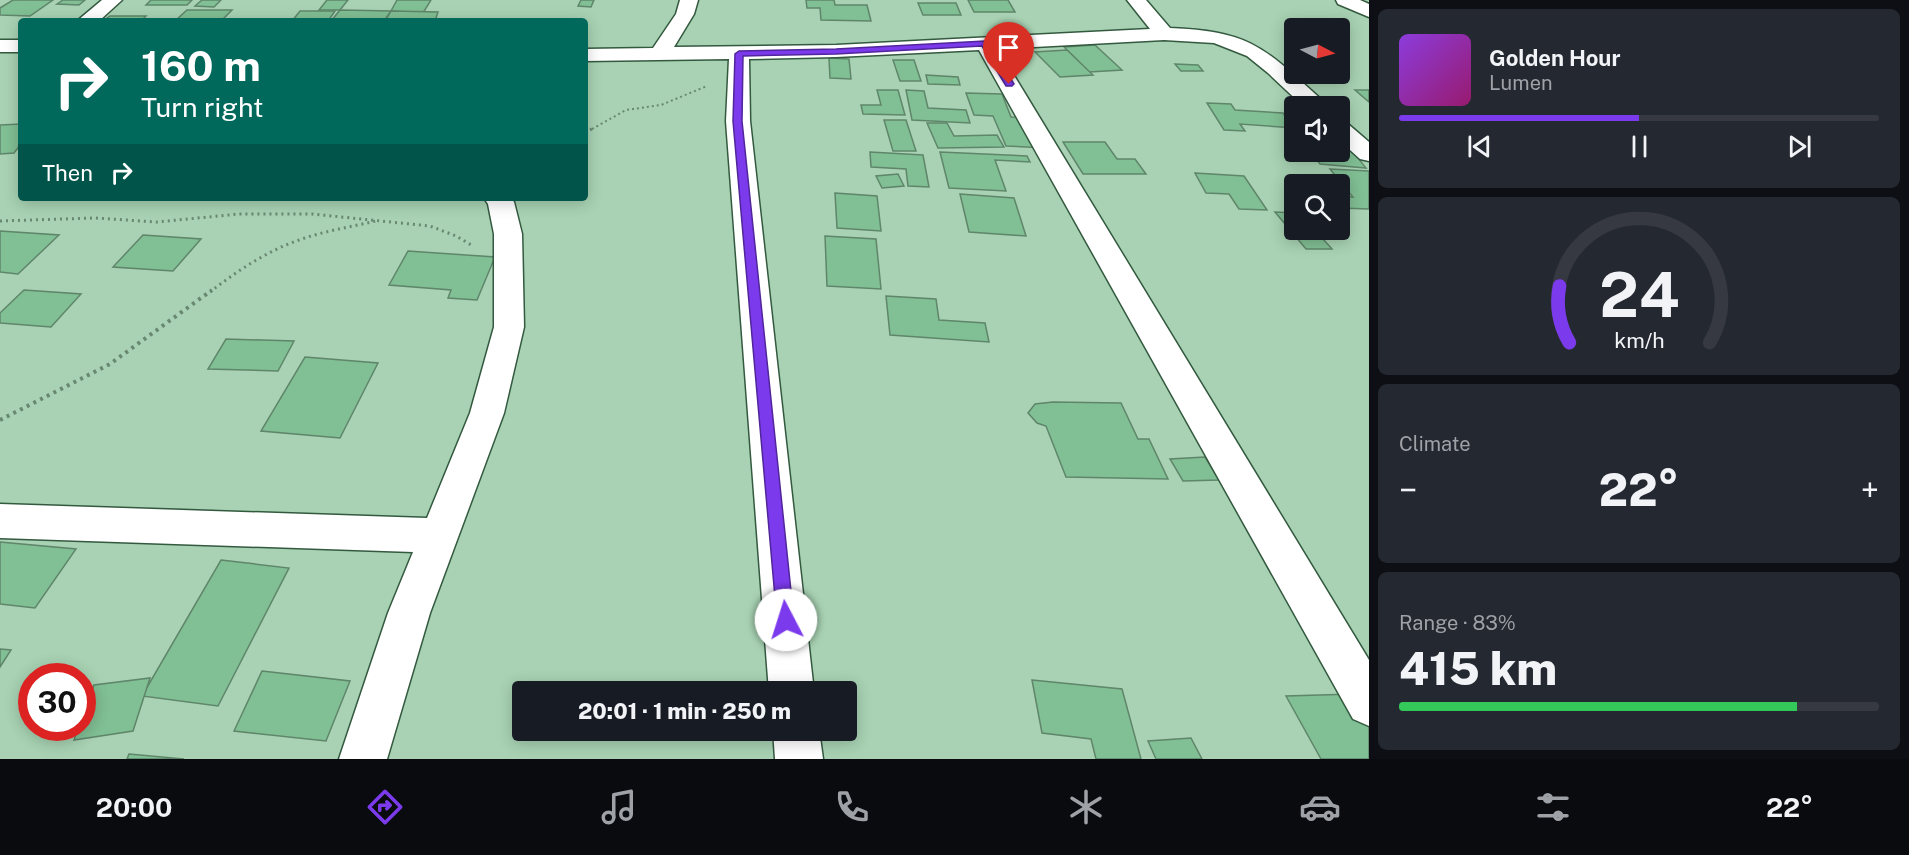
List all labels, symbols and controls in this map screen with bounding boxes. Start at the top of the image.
north arrow [1284,18,1350,84]
map controls [1284,18,1350,240]
pin [983,22,1034,84]
icon: arrive [992,31,1025,64]
text: 160 m [141,41,261,90]
icon: right [42,42,120,120]
text: Golden Hour [1489,45,1620,71]
text: Lumen [1489,71,1553,95]
text: Turn right [141,91,264,123]
button: sound [1284,96,1350,162]
icon: previous [1463,130,1496,163]
icon: pause [1623,130,1656,163]
icon: next [1783,130,1816,163]
icon: right [105,156,138,189]
text: Then [42,160,93,186]
button: search [1284,174,1350,240]
text: 24 [1599,258,1679,331]
text: km/h [1614,328,1664,353]
text: Climate [1399,432,1471,456]
text: 22° [1599,463,1679,516]
text: − [1399,471,1417,509]
text: + [1861,471,1879,509]
position arrow [754,588,818,652]
text: Range · 83% [1399,611,1516,635]
text: 415 km [1399,642,1557,695]
speed limit sign: 30 [18,663,96,741]
text: 20:01 · 1 min · 250 m [578,698,791,724]
icon: directions [364,786,406,828]
icon: music [598,786,640,828]
icon: phone [831,786,873,828]
icon: climate [1065,786,1107,828]
icon: car [1299,786,1341,828]
icon: filters [1532,786,1574,828]
text: 20:00 [96,791,172,823]
text: 22° [1766,791,1813,823]

